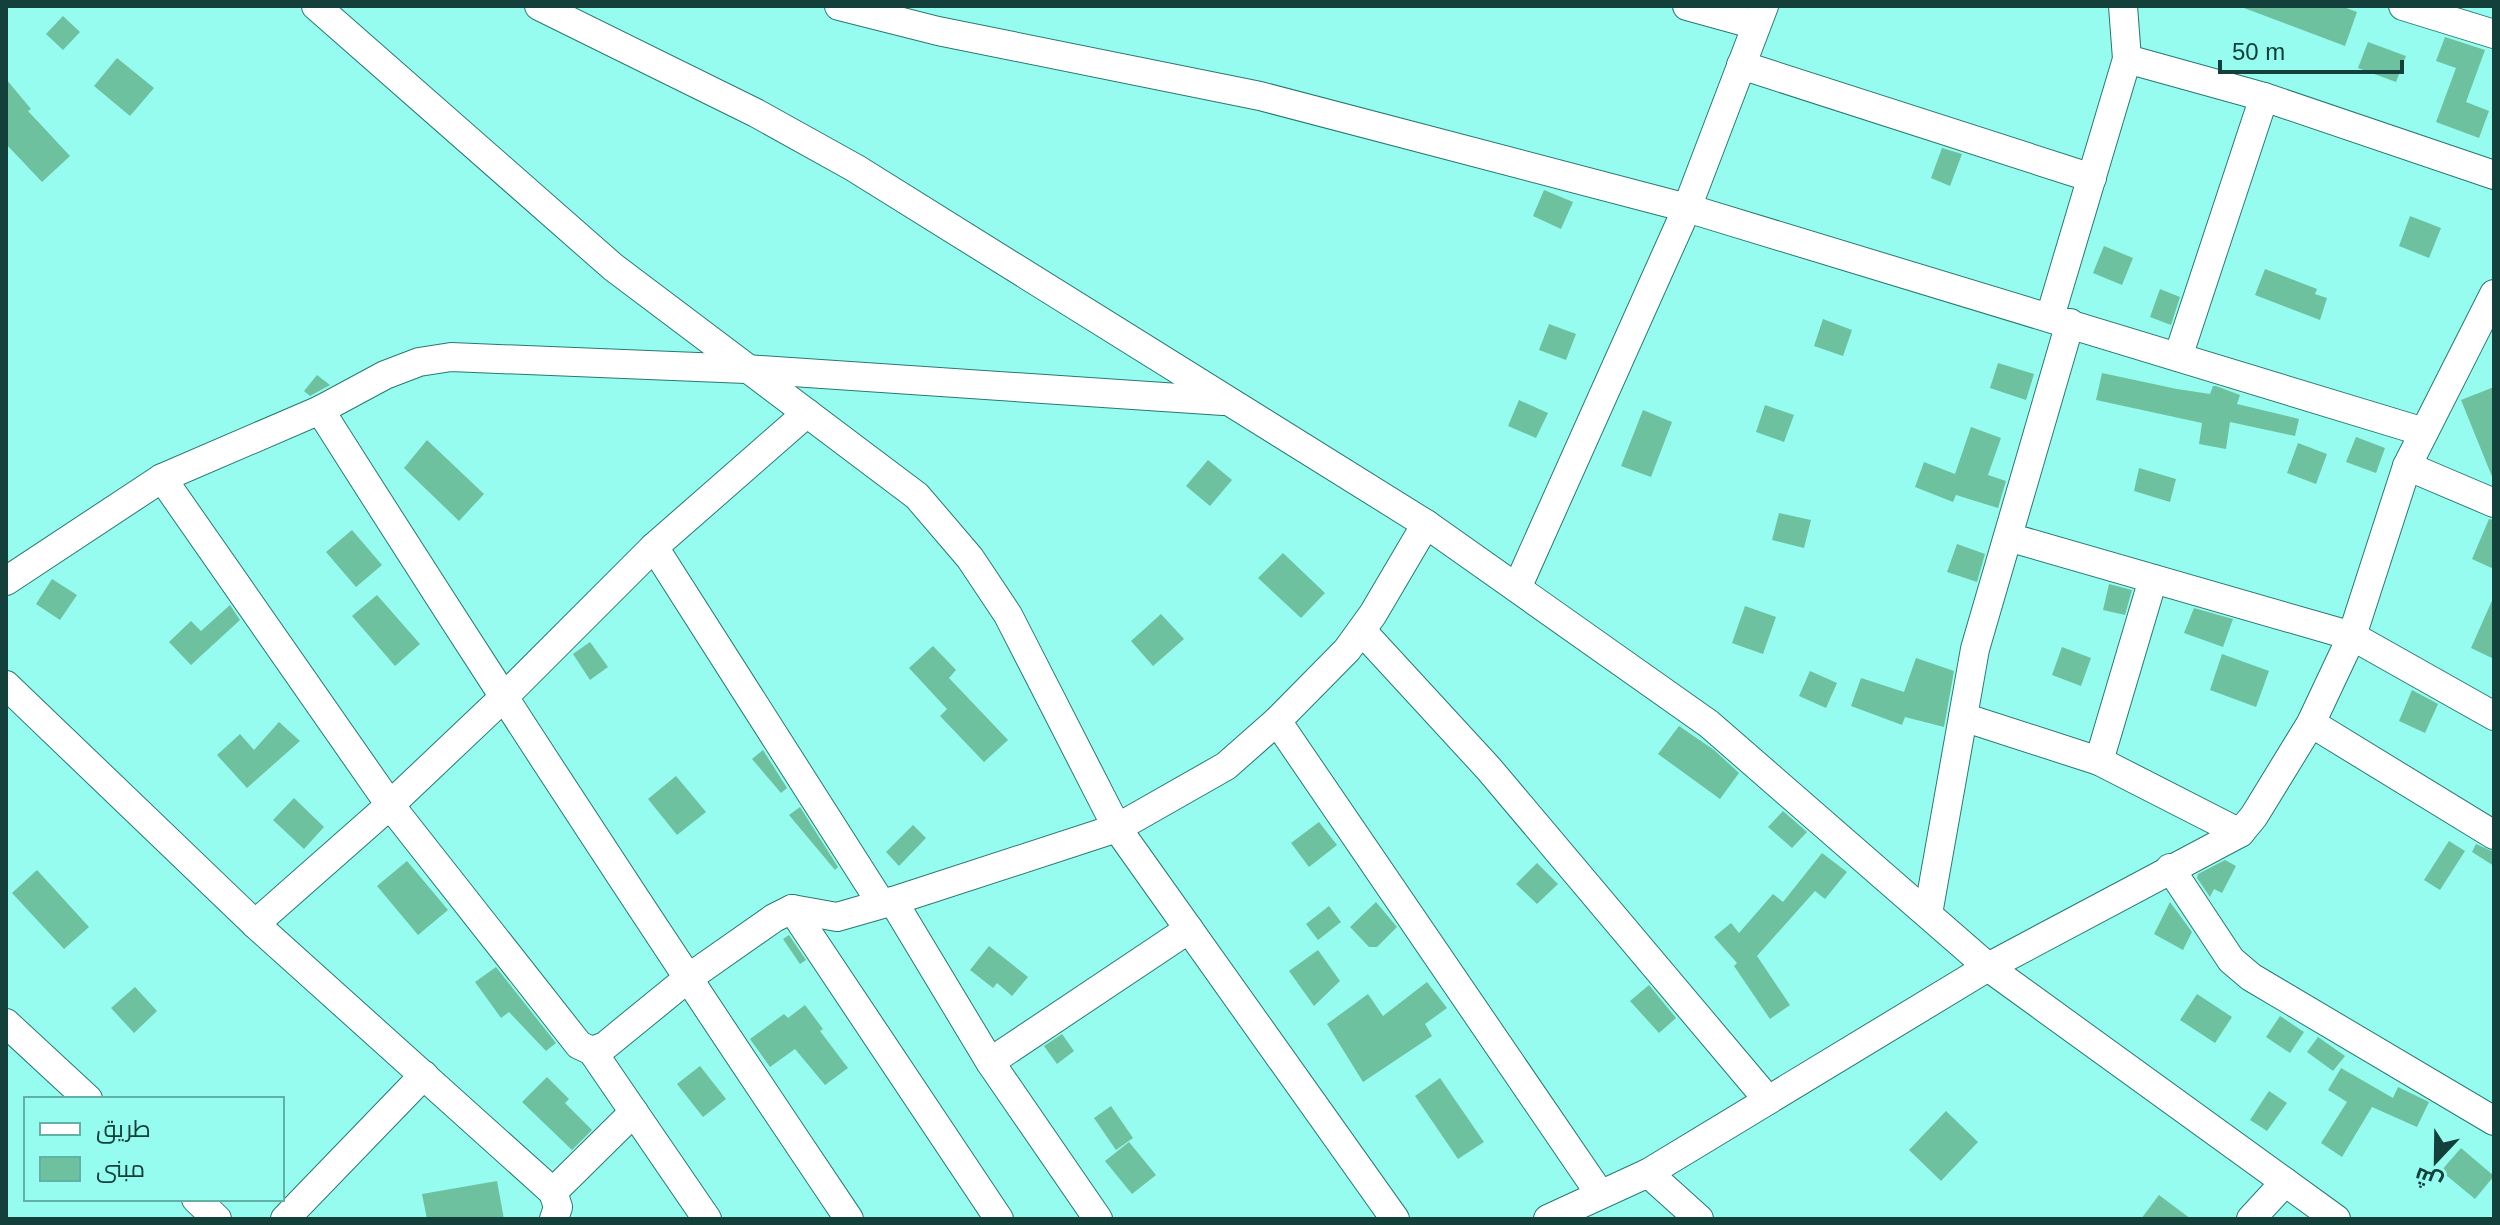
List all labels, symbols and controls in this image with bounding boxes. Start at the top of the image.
scale bar [2220,24,2402,74]
text: 50 m [2232,38,2285,65]
legend [24,1097,284,1201]
text: طريق [96,1115,151,1144]
north arrow [2396,1121,2476,1201]
text: مبنى [96,1155,145,1183]
text: ش [2411,1161,2447,1196]

